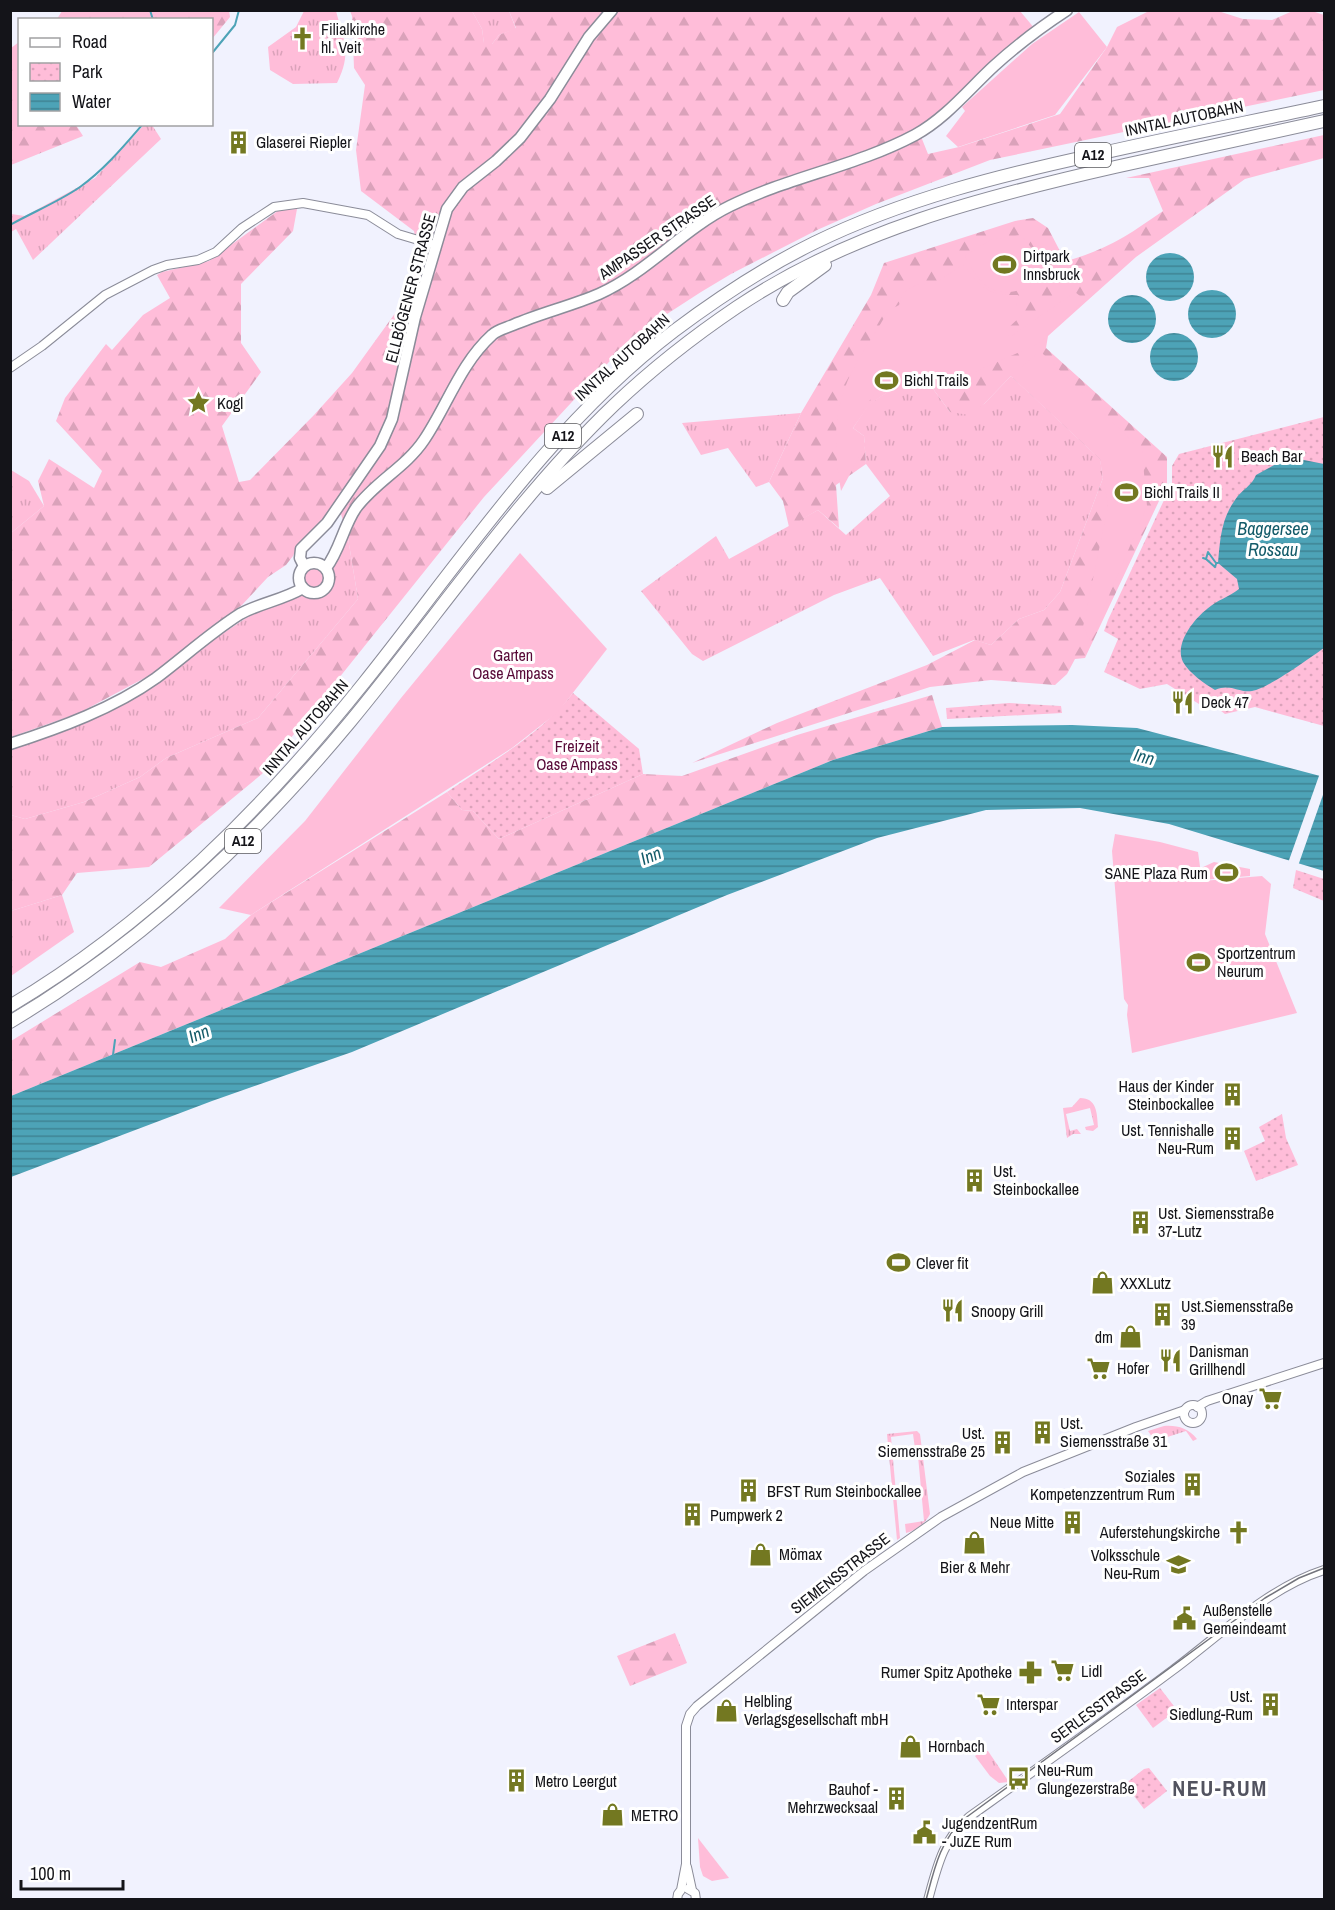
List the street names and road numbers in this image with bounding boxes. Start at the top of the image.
street label: INNTAL AUTOBAHN [1123,95,1245,141]
road number: A12 [1075,143,1111,167]
street label: AMPASSER STRASSE [593,190,720,285]
street label: ELLBÖGENER STRASSE [379,211,441,365]
street label: INNTAL AUTOBAHN [570,308,674,406]
road number: A12 [545,424,581,448]
street label: INNTAL AUTOBAHN [257,674,353,780]
road number: A12 [225,829,261,853]
street label: SIEMENSSTRASSE [786,1527,894,1619]
street label: SERLESSTRASSE [1046,1664,1150,1748]

